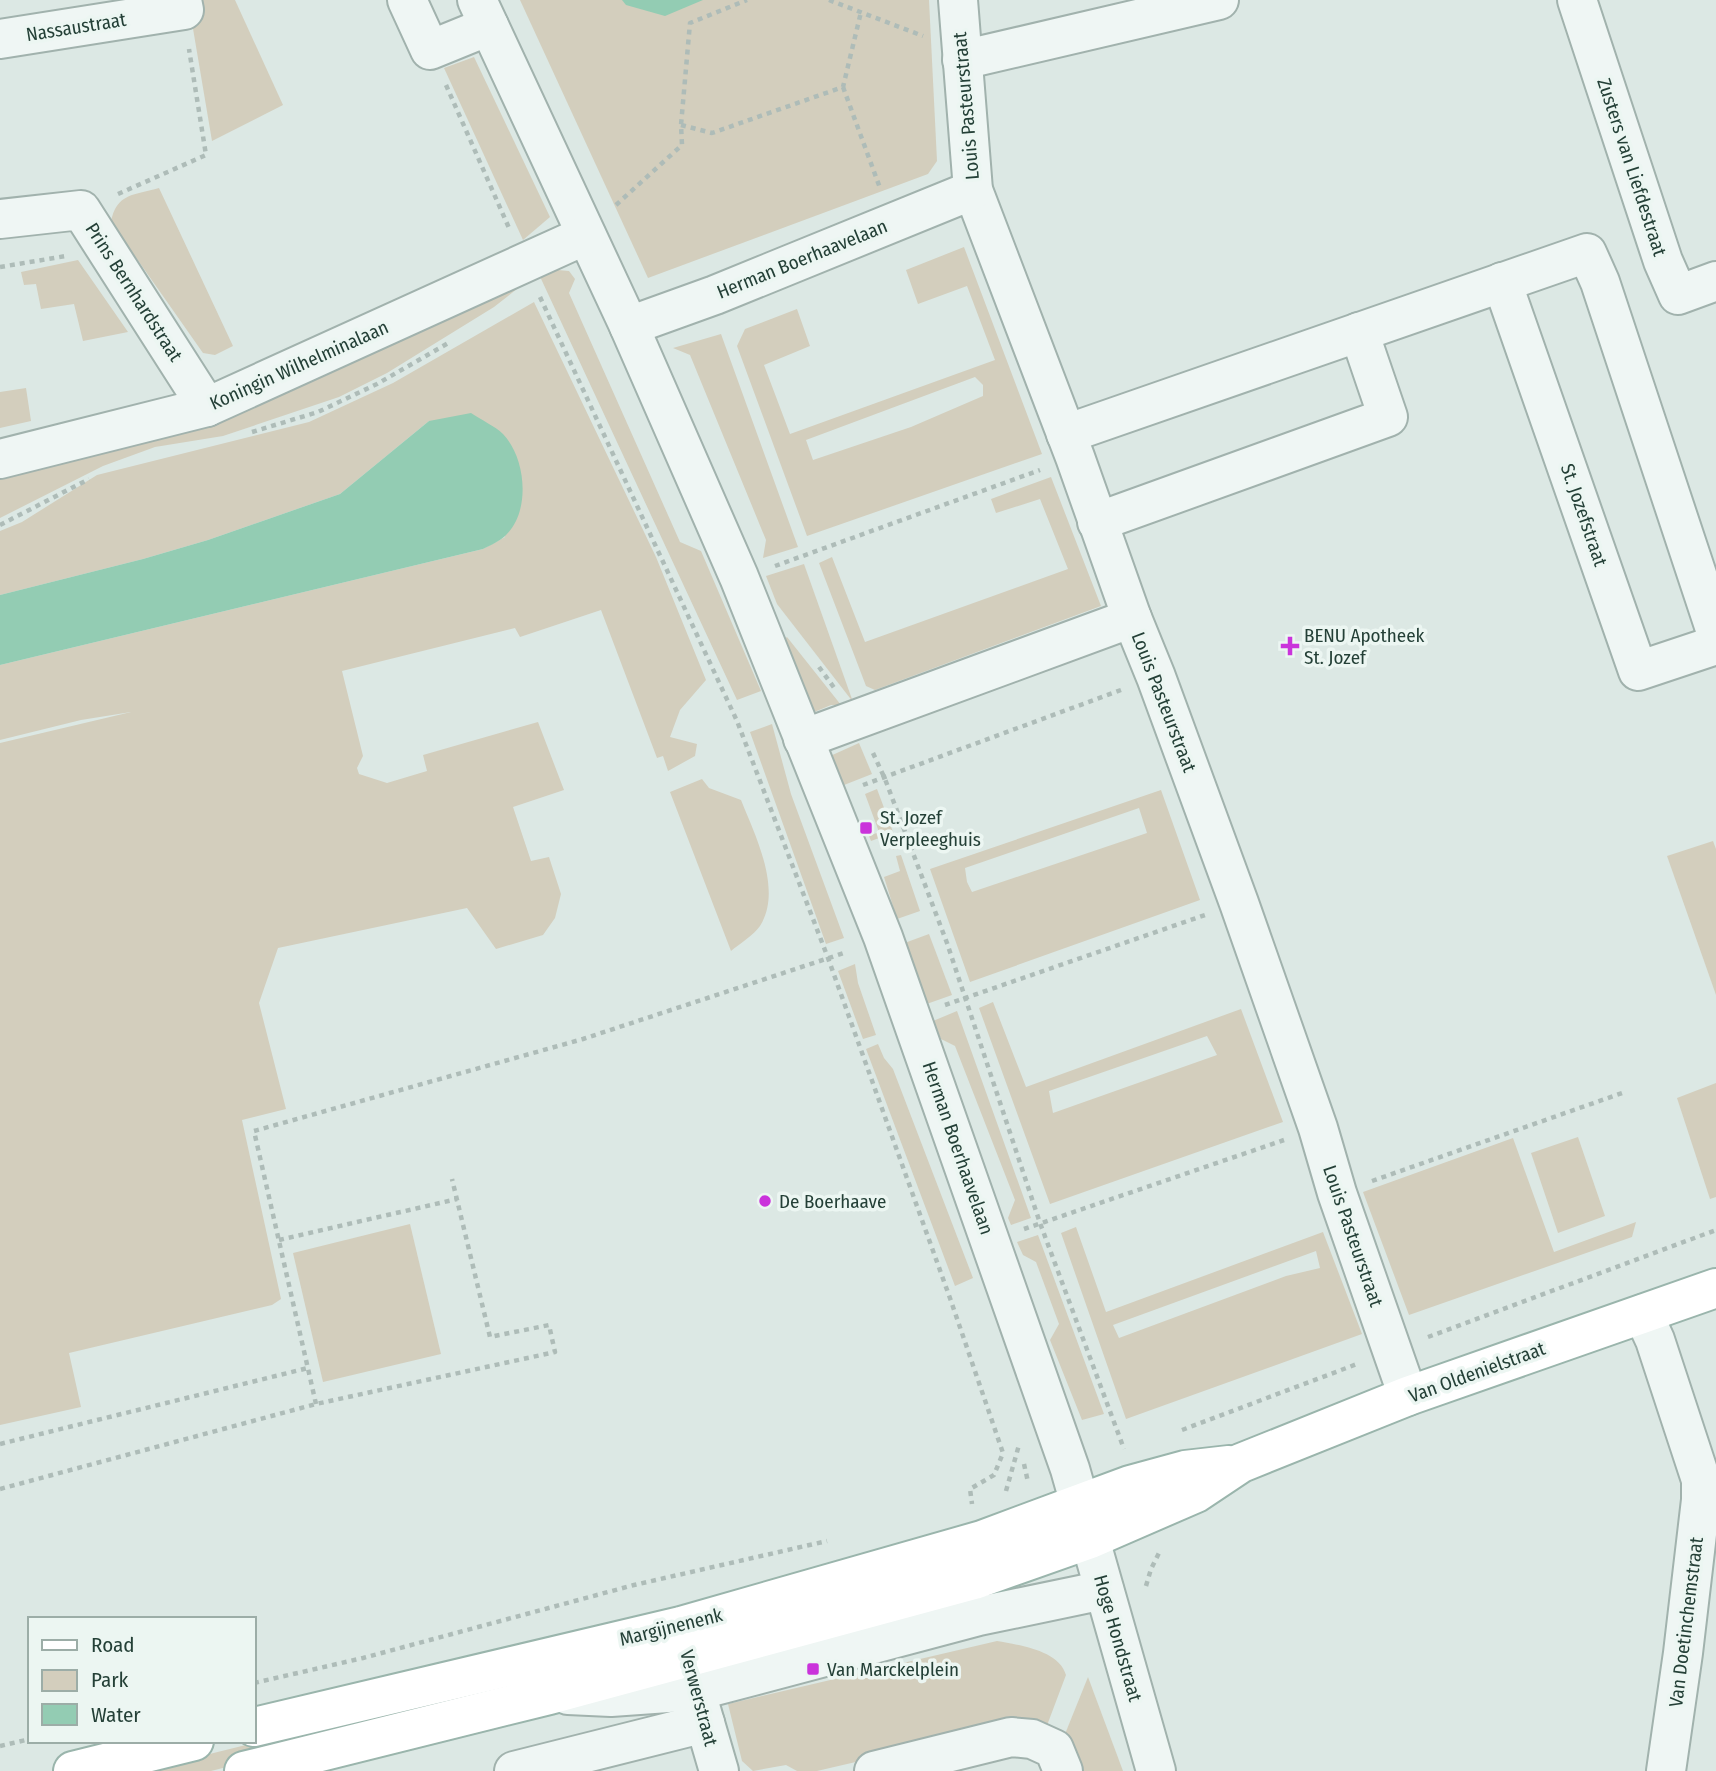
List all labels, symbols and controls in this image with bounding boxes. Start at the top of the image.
street label: Nassaustraat [24,8,128,46]
street label: Louis Pasteurstraat [948,30,984,181]
street label: Zusters van Liefdestraat [1592,75,1672,260]
street label: Herman Boerhaavelaan [713,214,891,304]
street label: Prins Bernhardstraat [81,218,188,366]
street label: Koningin Wilhelminalaan [206,315,392,415]
street label: St. Jozefstraat [1556,461,1613,570]
place label: BENU Apotheek St. Jozef [1304,624,1425,669]
street label: Louis Pasteurstraat [1127,629,1202,776]
marker: BENU Apotheek St. Jozef [1282,638,1298,654]
place label: St. Jozef Verpleeghuis [880,806,981,851]
marker: St. Jozef Verpleeghuis [858,820,874,836]
street label: Herman Boerhaavelaan [918,1058,998,1238]
street label: Louis Pasteurstraat [1318,1162,1388,1311]
place label: De Boerhaave [779,1190,886,1213]
marker: De Boerhaave [757,1193,773,1209]
street label: Van Oldenielstraat [1406,1336,1549,1407]
street label: Van Doetinchemstraat [1664,1535,1708,1708]
street label: Hoge Hondstraat [1089,1572,1147,1705]
street label: Margijnenenk [617,1603,725,1651]
legend [28,1617,256,1743]
text: Road [91,1632,135,1658]
street label: Verwerstraat [675,1647,723,1749]
place label: Van Marckelplein [827,1658,959,1681]
marker: Van Marckelplein [805,1661,821,1677]
text: Park [91,1667,129,1693]
text: Water [91,1702,141,1728]

